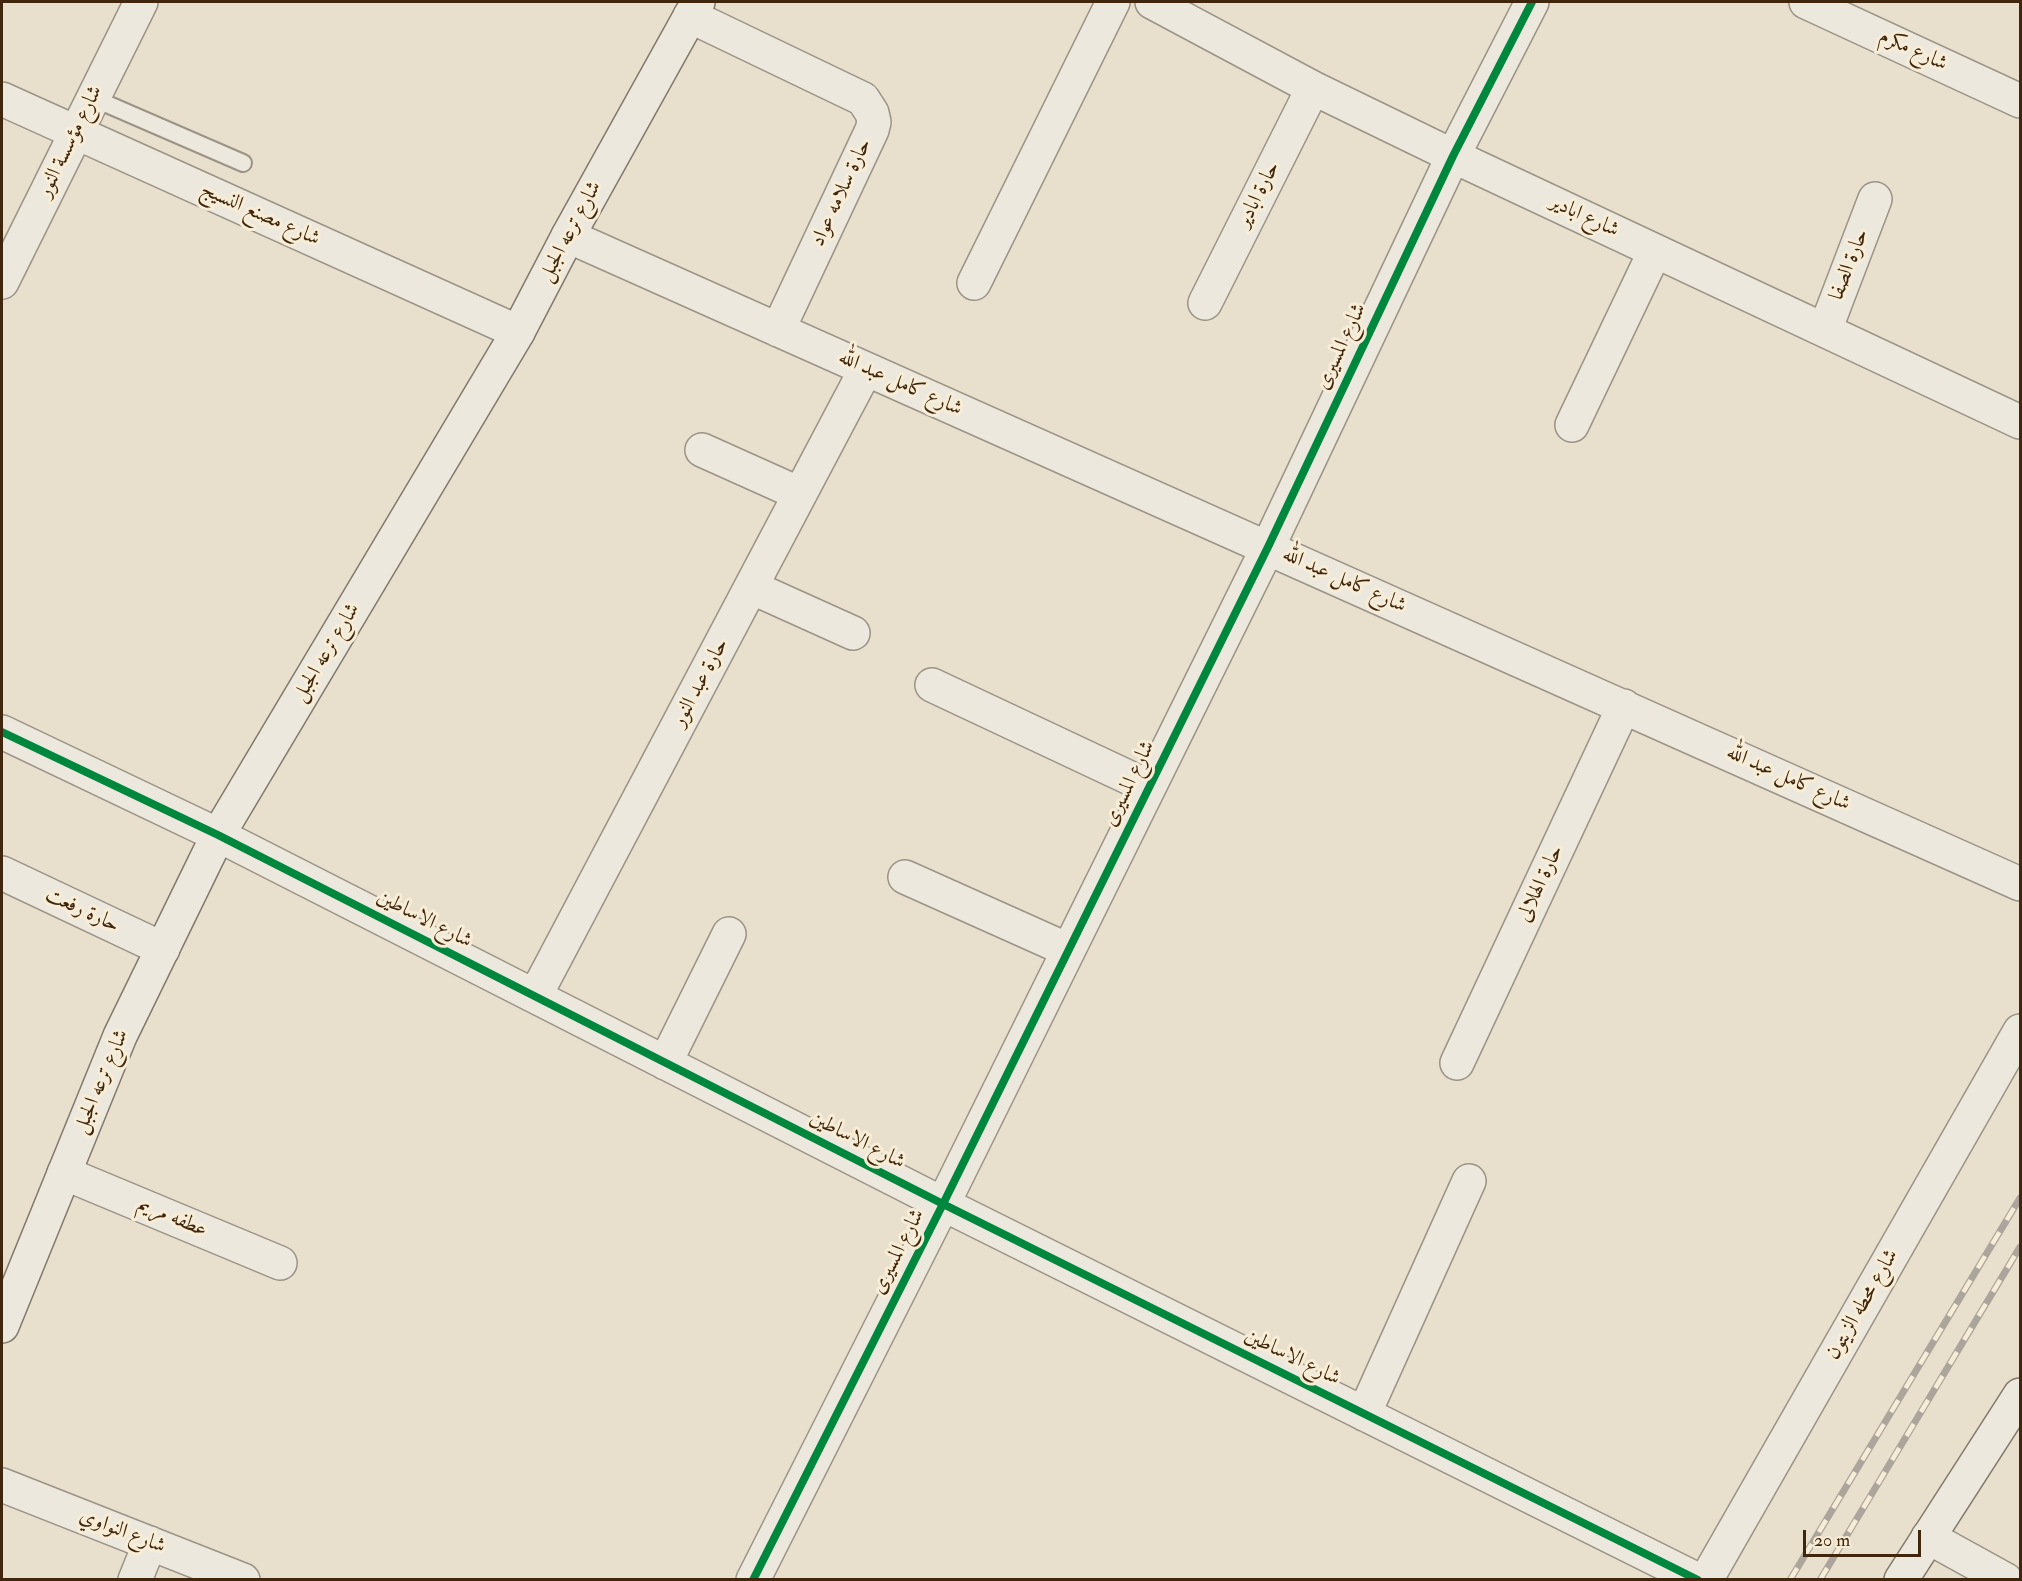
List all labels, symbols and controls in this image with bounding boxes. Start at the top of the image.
street label: شارع مكرم [1875,24,1951,78]
street label: شارع مؤسسة النور [33,82,109,202]
street label: حارة سلامه عواد [806,135,878,251]
street label: حارة ابادير [1232,158,1286,232]
street label: شارع مصنع النسيج [196,177,324,253]
street label: شارع ترعه الجبل [534,177,608,287]
street label: شارع ابادير [1545,190,1623,244]
street label: حارة الصفا [1825,226,1875,304]
street label: شارع المسيرى [1311,300,1373,394]
street label: شارع كامل عبد الله [834,345,966,423]
street label: شارع كامل عبد الله [1278,542,1410,620]
street label: شارع ترعه الجبل [288,599,366,707]
street label: حارة عبد النور [667,634,735,732]
street label: شارع المسيرى [1098,737,1162,831]
street label: شارع كامل عبد الله [1722,740,1854,818]
street label: حارة الهلالى [1512,842,1570,926]
street label: حارة رفعت [41,883,123,939]
street label: شارع الاساطين [372,885,476,955]
street label: شارع ترعه الجبل [69,1026,135,1138]
street label: شارع الاساطين [805,1106,909,1176]
street label: عطفه مريم [133,1192,211,1244]
street label: شارع المسيرى [867,1205,931,1299]
street label: شارع محطه الزيتون [1821,1245,1905,1365]
street label: شارع الاساطين [1240,1324,1344,1392]
street label: شارع النواوي [75,1504,169,1560]
scale bar [1806,1518,1924,1556]
text: 20 m [1814,1529,1850,1552]

